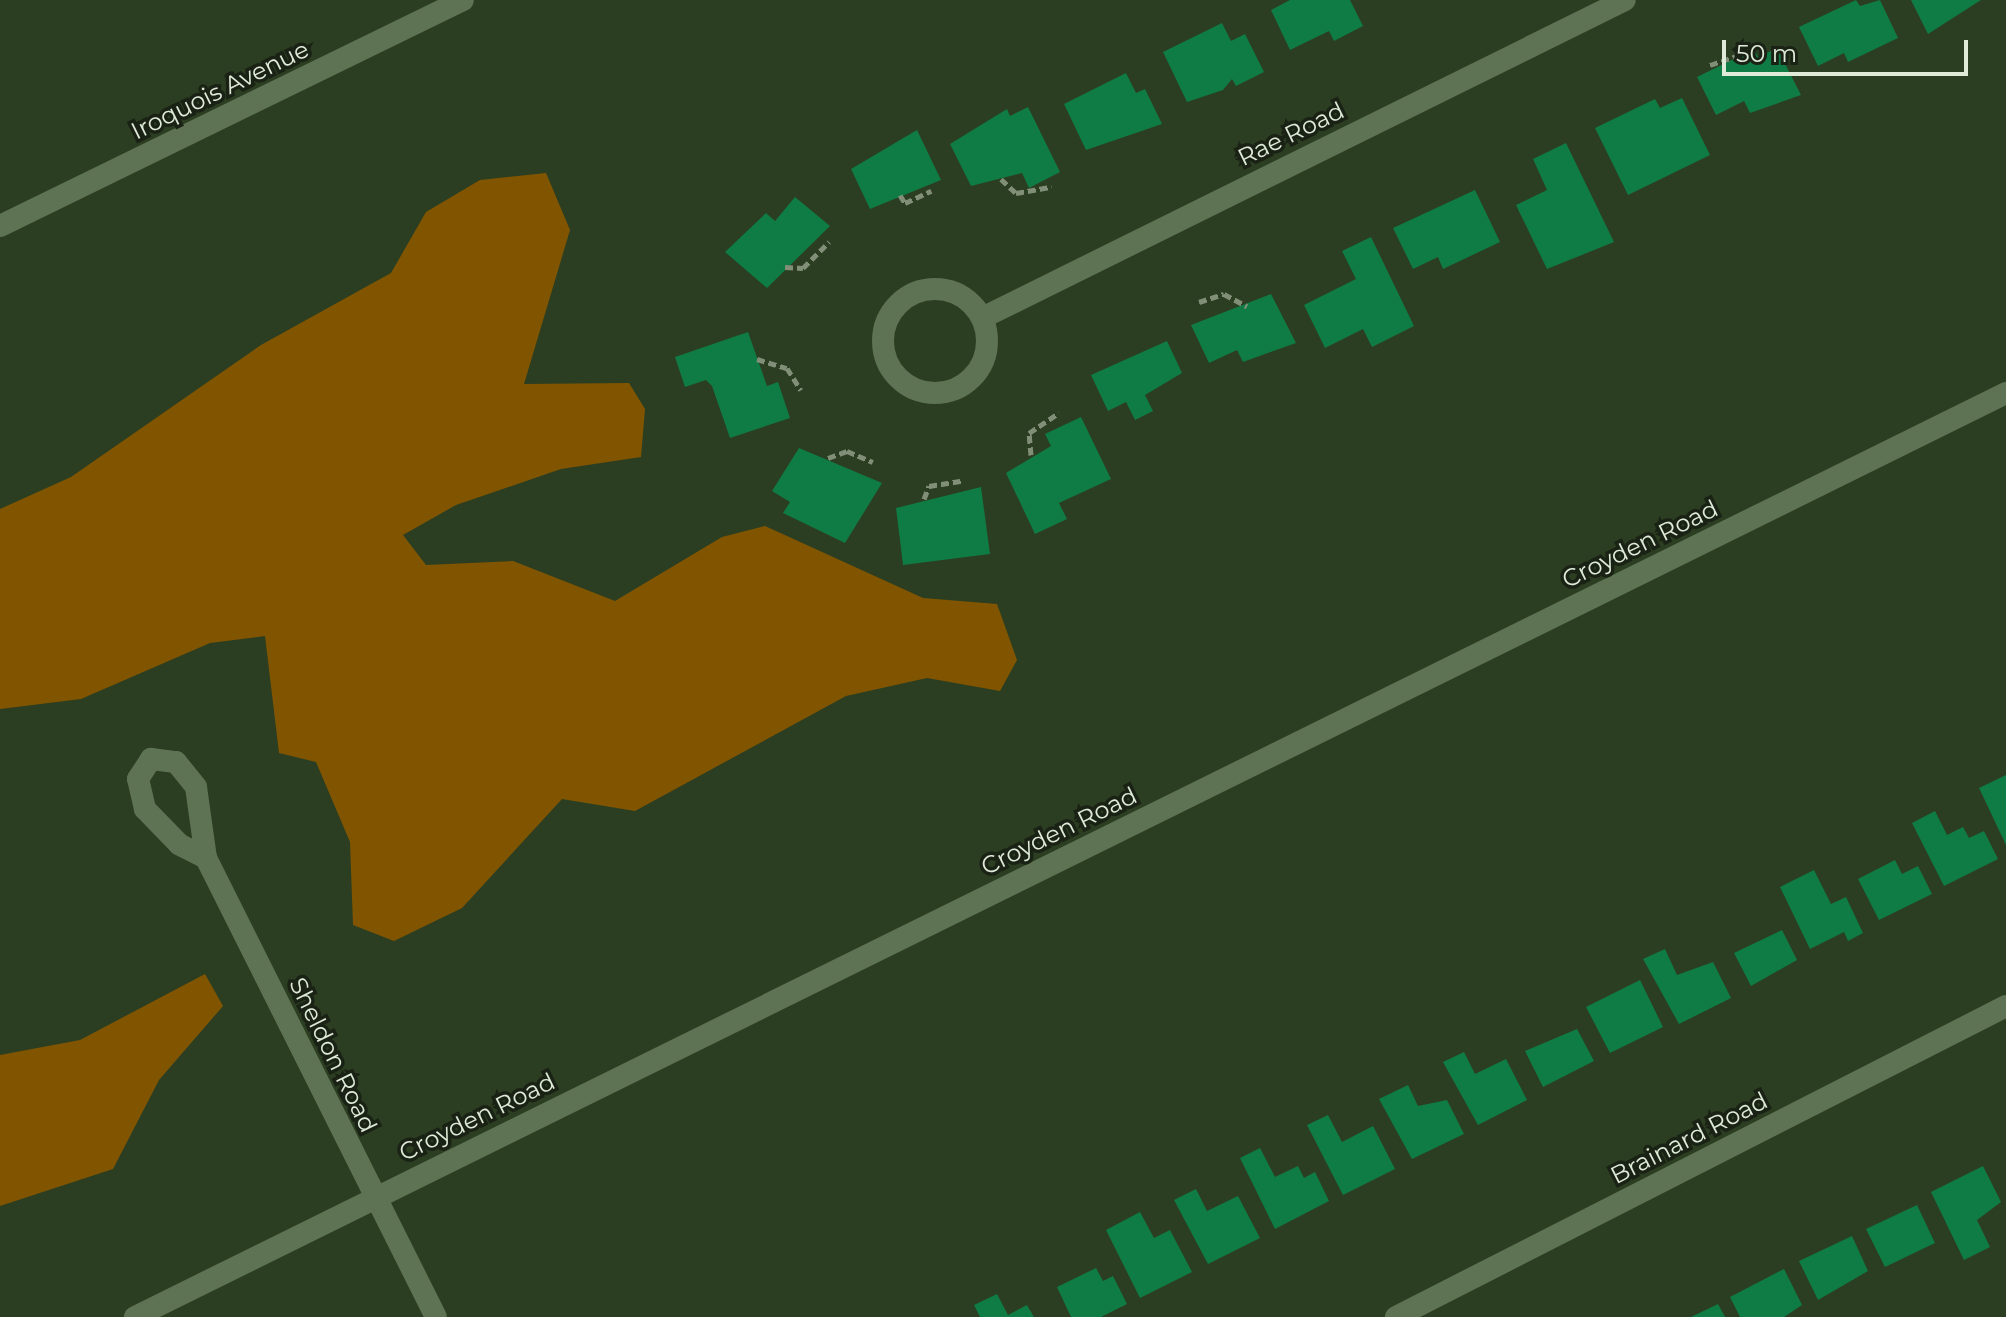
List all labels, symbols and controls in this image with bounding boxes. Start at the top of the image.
scale bar [1726,24,1972,74]
street label: Iroquois Avenue [126,35,314,145]
text: 50 m [1736,39,1797,68]
street label: Rae Road [1233,96,1349,172]
street label: Croyden Road [1557,494,1723,594]
street label: Croyden Road [976,781,1142,881]
street label: Sheldon Road [283,973,383,1137]
street label: Croyden Road [394,1067,560,1167]
street label: Brainard Road [1606,1086,1772,1190]

